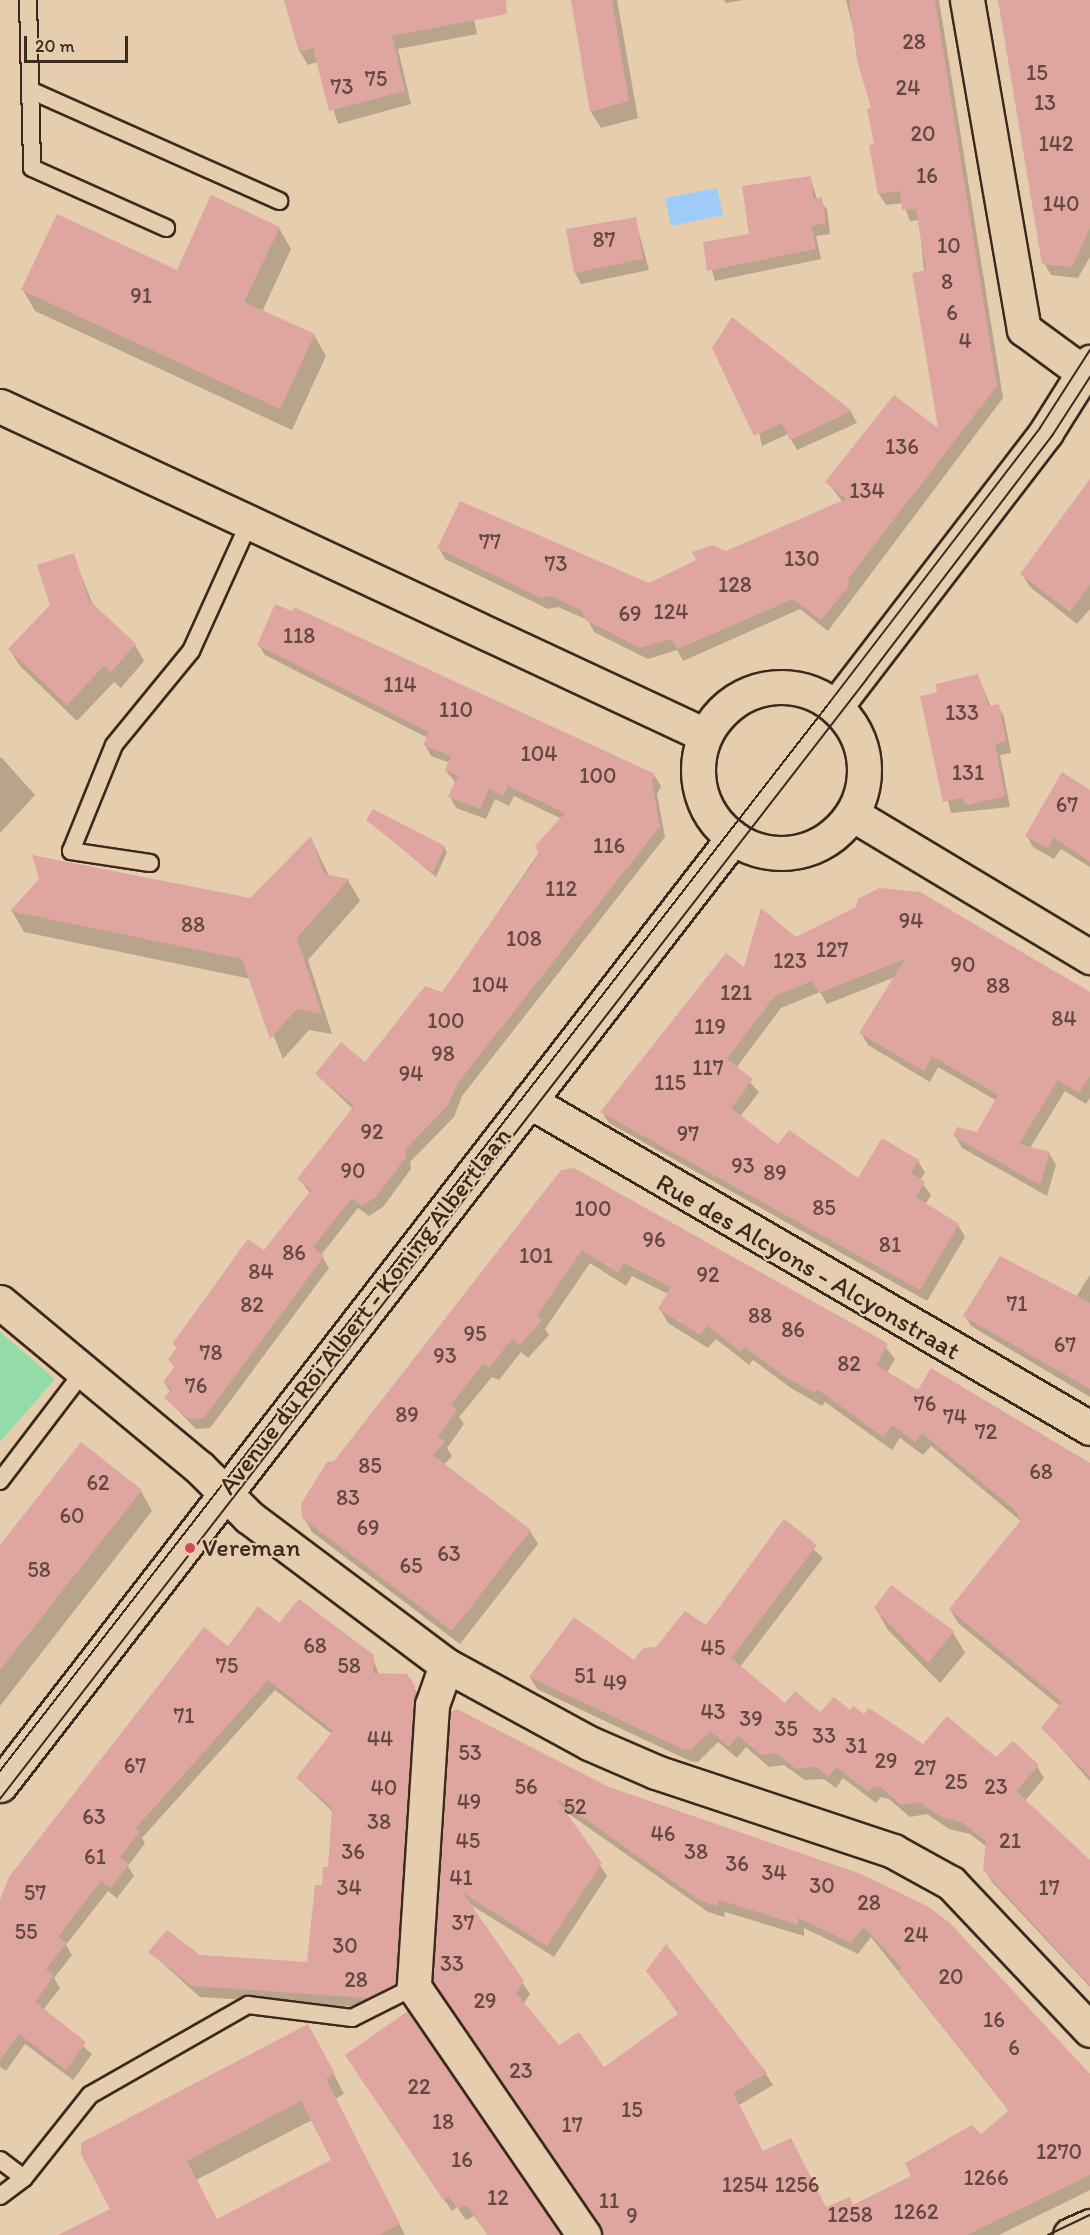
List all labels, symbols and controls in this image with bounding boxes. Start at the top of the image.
scale bar [27,24,130,62]
house number: 28 [902,29,926,55]
text: 20 m [35,35,75,57]
house number: 15 [1026,60,1048,86]
house number: 75 [365,66,387,92]
house number: 73 [331,74,353,100]
house number: 24 [896,75,920,101]
house number: 13 [1034,90,1056,116]
house number: 20 [910,121,936,147]
house number: 142 [1038,131,1074,157]
house number: 16 [916,163,938,189]
house number: 140 [1043,191,1079,217]
house number: 87 [593,227,615,253]
house number: 10 [937,233,961,259]
house number: 8 [941,269,953,295]
house number: 91 [130,283,152,309]
house number: 6 [946,300,958,326]
house number: 4 [958,328,972,354]
house number: 136 [885,434,919,460]
house number: 134 [849,478,885,504]
house number: 77 [479,529,501,555]
house number: 130 [784,546,820,572]
house number: 73 [545,551,567,577]
house number: 128 [718,572,752,598]
house number: 124 [653,599,689,625]
house number: 69 [618,601,642,627]
house number: 118 [283,623,315,649]
house number: 114 [383,672,417,698]
house number: 110 [439,697,473,723]
house number: 133 [945,700,979,726]
house number: 104 [521,741,557,767]
house number: 131 [952,760,984,786]
house number: 100 [579,763,617,789]
house number: 67 [1056,792,1078,818]
house number: 116 [593,833,625,859]
house number: 112 [545,876,577,902]
house number: 94 [899,908,923,934]
house number: 88 [181,912,205,938]
house number: 108 [506,926,542,952]
house number: 127 [816,937,848,963]
house number: 123 [773,948,807,974]
house number: 90 [950,952,976,978]
house number: 104 [472,972,508,998]
house number: 88 [986,973,1010,999]
house number: 121 [720,980,752,1006]
house number: 84 [1051,1006,1077,1032]
house number: 100 [427,1008,465,1034]
house number: 119 [694,1014,726,1040]
house number: 98 [431,1041,455,1067]
house number: 117 [692,1055,724,1081]
house number: 94 [399,1061,423,1087]
house number: 115 [654,1070,686,1096]
house number: 92 [360,1119,384,1145]
street label: Avenue du Roi Albert - Koning Albertlaan [212,1121,518,1501]
house number: 97 [677,1121,699,1147]
house number: 93 [731,1153,755,1179]
house number: 90 [340,1158,366,1184]
house number: 89 [763,1160,787,1186]
street label: Rue des Alcyons - Alcyonstraat [650,1167,966,1367]
house number: 85 [812,1195,836,1221]
house number: 100 [574,1196,612,1222]
house number: 96 [642,1227,666,1253]
house number: 81 [879,1232,901,1258]
house number: 86 [282,1240,306,1266]
house number: 101 [519,1243,553,1269]
house number: 84 [248,1259,274,1285]
house number: 92 [696,1262,720,1288]
house number: 71 [1006,1291,1028,1317]
house number: 82 [240,1292,264,1318]
house number: 88 [748,1303,772,1329]
house number: 86 [781,1317,805,1343]
house number: 95 [463,1321,487,1347]
house number: 67 [1054,1332,1076,1358]
house number: 78 [200,1340,222,1366]
house number: 93 [433,1343,457,1369]
house number: 82 [837,1351,861,1377]
house number: 76 [185,1373,207,1399]
house number: 76 [914,1391,936,1417]
house number: 89 [395,1402,419,1428]
house number: 74 [943,1404,967,1430]
house number: 72 [975,1419,997,1445]
house number: 85 [358,1453,382,1479]
house number: 68 [1029,1459,1053,1485]
house number: 62 [86,1470,110,1496]
house number: 83 [336,1485,360,1511]
house number: 60 [59,1503,85,1529]
house number: 69 [356,1515,380,1541]
place label: Vereman [202,1532,300,1564]
marker: Vereman [183,1541,197,1555]
house number: 63 [437,1541,461,1567]
house number: 65 [399,1553,423,1579]
house number: 58 [27,1557,51,1583]
house number: 68 [303,1633,327,1659]
house number: 45 [701,1635,725,1661]
house number: 75 [216,1653,238,1679]
house number: 58 [337,1653,361,1679]
house number: 51 [574,1663,596,1689]
house number: 49 [603,1670,627,1696]
house number: 43 [700,1699,726,1725]
house number: 71 [173,1703,195,1729]
house number: 39 [739,1706,763,1732]
house number: 35 [774,1716,798,1742]
house number: 33 [812,1723,836,1749]
house number: 44 [367,1726,393,1752]
house number: 31 [845,1733,867,1759]
house number: 53 [458,1740,482,1766]
house number: 29 [874,1748,898,1774]
house number: 67 [124,1753,146,1779]
house number: 27 [914,1755,936,1781]
house number: 25 [944,1769,968,1795]
house number: 56 [514,1774,538,1800]
house number: 23 [984,1774,1008,1800]
house number: 40 [371,1775,397,1801]
house number: 49 [457,1789,481,1815]
house number: 52 [563,1794,587,1820]
house number: 63 [82,1804,106,1830]
house number: 38 [367,1809,391,1835]
house number: 46 [651,1821,675,1847]
house number: 45 [456,1828,480,1854]
house number: 21 [999,1828,1021,1854]
house number: 36 [341,1839,365,1865]
house number: 38 [684,1839,708,1865]
house number: 61 [84,1844,106,1870]
house number: 36 [725,1851,749,1877]
house number: 34 [761,1860,787,1886]
house number: 41 [449,1865,473,1891]
house number: 30 [809,1873,835,1899]
house number: 34 [336,1875,362,1901]
house number: 17 [1038,1875,1060,1901]
house number: 57 [24,1880,46,1906]
house number: 28 [857,1890,881,1916]
house number: 37 [452,1910,474,1936]
house number: 55 [14,1919,38,1945]
house number: 24 [904,1922,928,1948]
house number: 30 [332,1933,358,1959]
house number: 33 [440,1951,464,1977]
house number: 20 [938,1964,964,1990]
house number: 28 [344,1967,368,1993]
house number: 29 [473,1988,497,2014]
house number: 16 [983,2007,1005,2033]
house number: 6 [1008,2035,1020,2061]
house number: 23 [509,2058,533,2084]
house number: 22 [407,2074,431,2100]
house number: 15 [621,2097,643,2123]
house number: 18 [432,2109,454,2135]
house number: 17 [561,2112,583,2138]
house number: 1270 [1036,2139,1082,2165]
house number: 16 [451,2147,473,2173]
house number: 1266 [963,2165,1009,2191]
house number: 1254 [722,2172,768,2198]
house number: 1256 [775,2172,819,2198]
house number: 12 [487,2185,509,2211]
house number: 11 [599,2188,619,2214]
house number: 1262 [894,2199,938,2225]
house number: 1258 [827,2202,873,2228]
house number: 9 [626,2203,638,2229]

